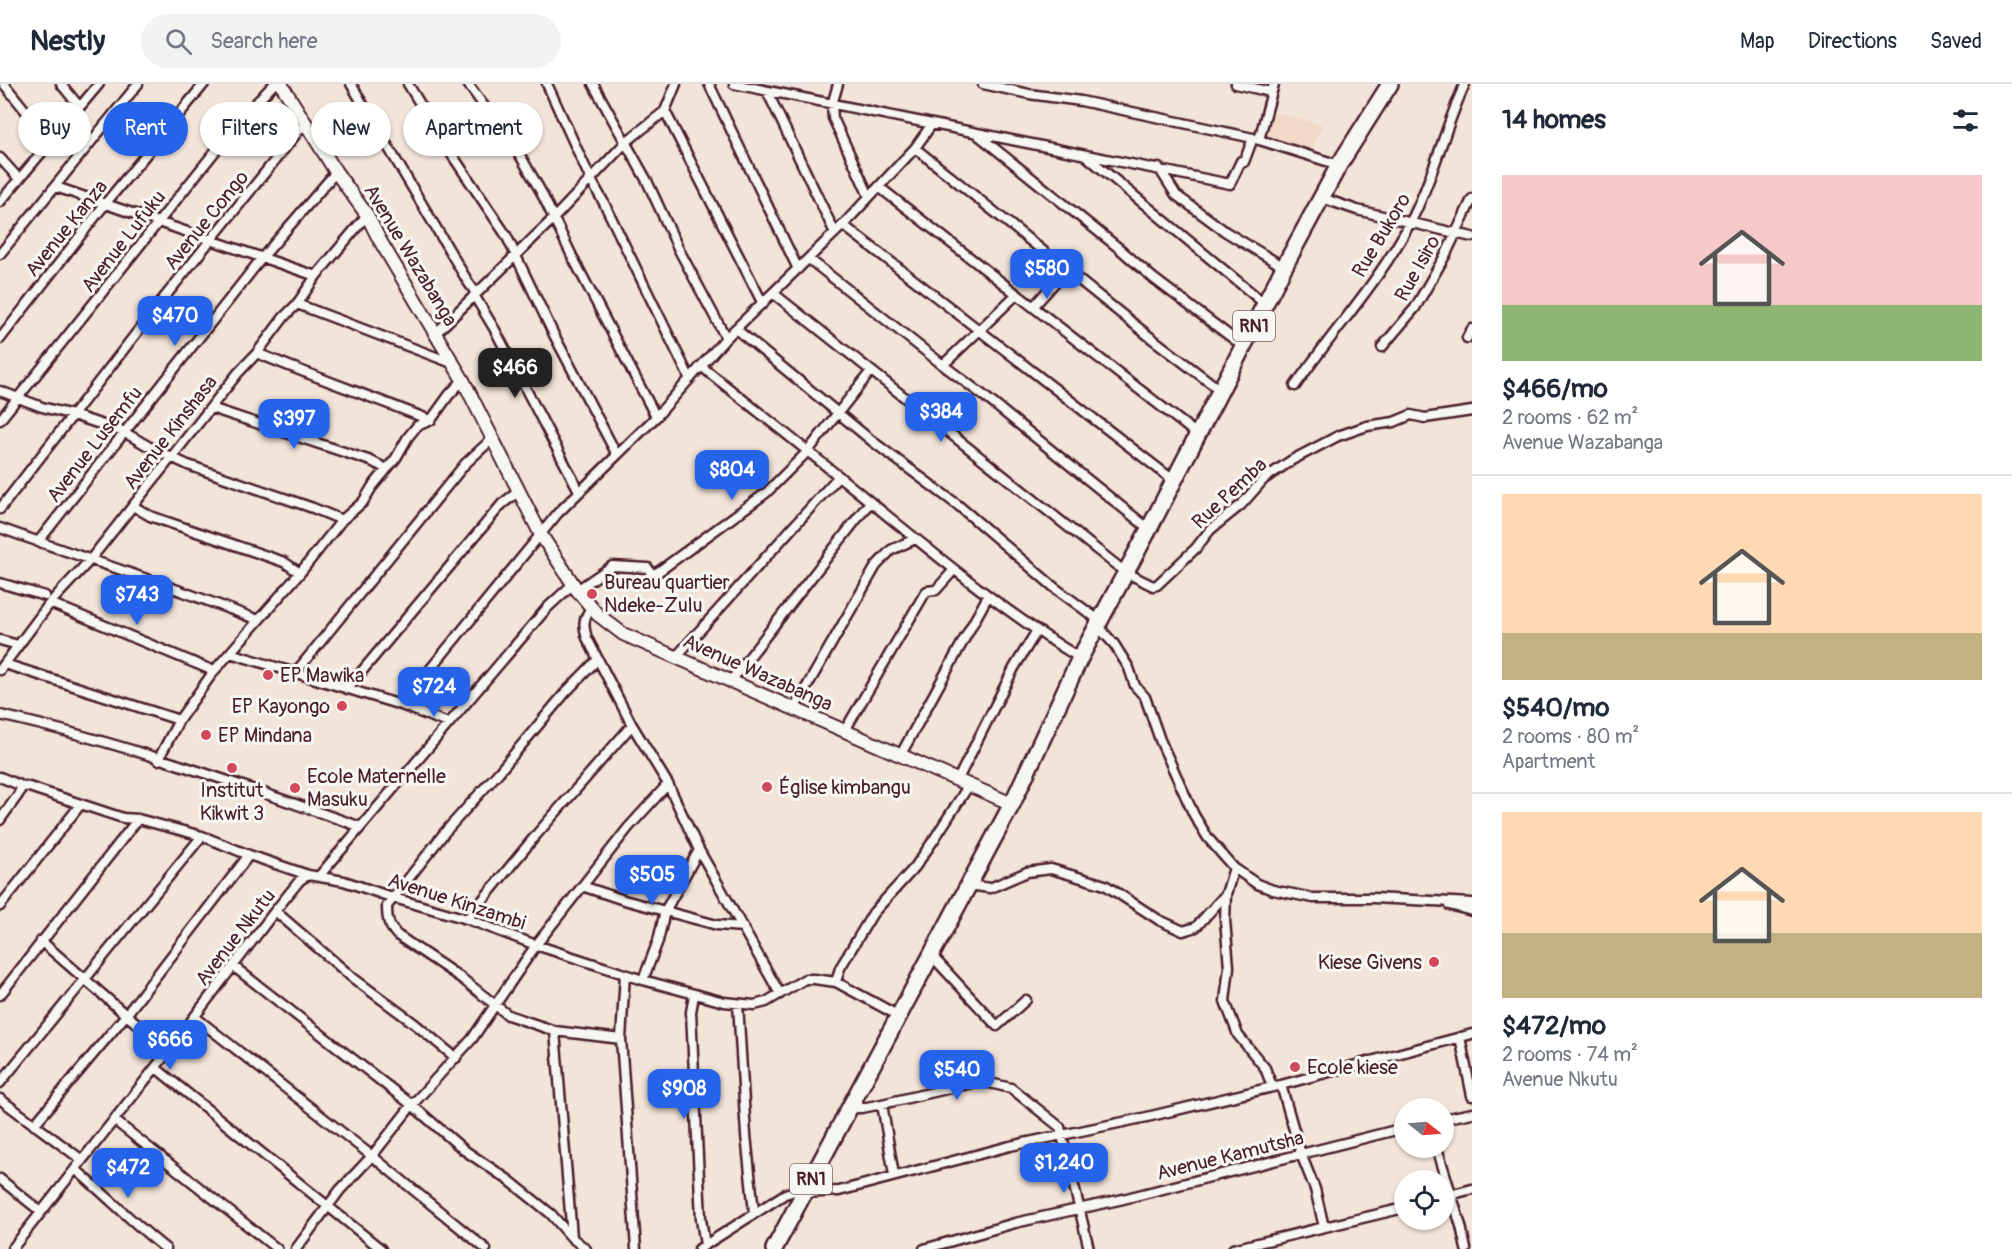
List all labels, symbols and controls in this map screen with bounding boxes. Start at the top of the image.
search box [141,14,561,68]
text: Nestly [30,24,105,59]
icon: search [162,25,195,58]
text: Search here [210,27,318,55]
text: Map [1740,28,1775,55]
text: Directions [1808,28,1897,55]
text: Saved [1930,28,1982,55]
chip: Buy [18,102,91,156]
chip: Rent [103,102,188,156]
chip: Filters [200,102,299,156]
chip: New [311,102,391,156]
chip: Apartment [403,102,543,156]
text: 14 homes [1502,104,1606,136]
icon: filters [1949,104,1982,137]
street label: Avenue Congo [159,165,254,275]
street label: Avenue Kanza [20,175,113,282]
street label: Avenue Wazabanga [358,180,463,331]
street label: Avenue Lufuku [76,185,171,297]
street label: Rue Bukoro [1347,188,1416,282]
icon: home [1688,214,1796,322]
street label: Rue Isiro [1389,231,1446,306]
pin: $580 [1011,249,1083,300]
text: $580 [1024,256,1070,281]
pin: $470 [139,296,211,347]
text: $470 [152,303,198,328]
road number: RN1 [1233,311,1275,341]
pin: $466 [479,348,551,399]
text: $466 [492,355,538,380]
street label: Avenue Kinshasa [118,370,223,494]
text: $466/mo [1502,373,1608,405]
street label: Avenue Lusemfu [41,381,148,508]
pin: $384 [905,392,977,443]
pin: $397 [258,399,330,450]
text: $384 [919,399,963,424]
text: 2 rooms · 62 m² [1502,405,1638,430]
text: $397 [273,406,315,431]
text: Avenue Wazabanga [1502,430,1663,455]
pin: $804 [696,450,768,501]
street label: Rue Pemba [1187,452,1272,534]
text: $804 [709,457,755,482]
icon: home [1688,533,1796,641]
place label: Bureau quartier Ndeke-Zulu [604,570,730,618]
pin: $743 [101,575,173,626]
text: $743 [115,582,159,607]
marker: Bureau quartier Ndeke-Zulu [585,587,599,601]
street label: Avenue Wazabanga [679,628,836,717]
place label: EP Mawika [280,663,364,688]
pin: $724 [398,667,470,718]
marker: EP Mawika [261,668,275,682]
text: $724 [412,674,456,699]
text: $540/mo [1502,692,1609,724]
place label: EP Kayongo [232,694,330,719]
marker: EP Kayongo [335,699,349,713]
place label: EP Mindana [218,723,312,748]
text: 2 rooms · 80 m² [1502,724,1639,749]
marker: EP Mindana [199,728,213,742]
text: Apartment [1502,749,1595,774]
marker: Institut Kikwit 3 [225,761,239,775]
place label: Ecole Maternelle Masuku [307,764,446,812]
place label: Église kimbangu [779,775,911,800]
place label: Institut Kikwit 3 [200,778,265,826]
marker: Église kimbangu [760,780,774,794]
marker: Ecole Maternelle Masuku [288,781,302,795]
icon: home [1688,851,1796,959]
pin: $505 [616,855,688,906]
text: $505 [629,862,675,887]
street label: Avenue Kinzambi [385,867,529,936]
street label: Avenue Nkutu [190,884,281,991]
place label: Kiese Givens [1318,950,1422,975]
marker: Kiese Givens [1427,955,1441,969]
text: $472/mo [1502,1010,1606,1042]
pin: $666 [134,1020,206,1071]
text: $666 [147,1027,193,1052]
text: 2 rooms · 74 m² [1502,1042,1638,1067]
pin: $540 [921,1050,993,1101]
place label: Ecole kiese [1307,1055,1398,1080]
text: $540 [934,1057,980,1082]
marker: Ecole kiese [1288,1060,1302,1074]
text: Avenue Nkutu [1502,1067,1618,1092]
pin: $908 [648,1069,720,1120]
text: $908 [662,1076,706,1101]
north arrow [1394,1098,1454,1158]
map controls [1394,1098,1454,1230]
street label: Avenue Kamutsha [1154,1125,1306,1186]
pin: $1,240 [1015,1143,1113,1194]
pin: $472 [92,1148,164,1199]
text: $1,240 [1034,1150,1094,1175]
text: $472 [106,1155,150,1180]
road number: RN1 [790,1164,832,1194]
button: locate [1394,1170,1454,1230]

